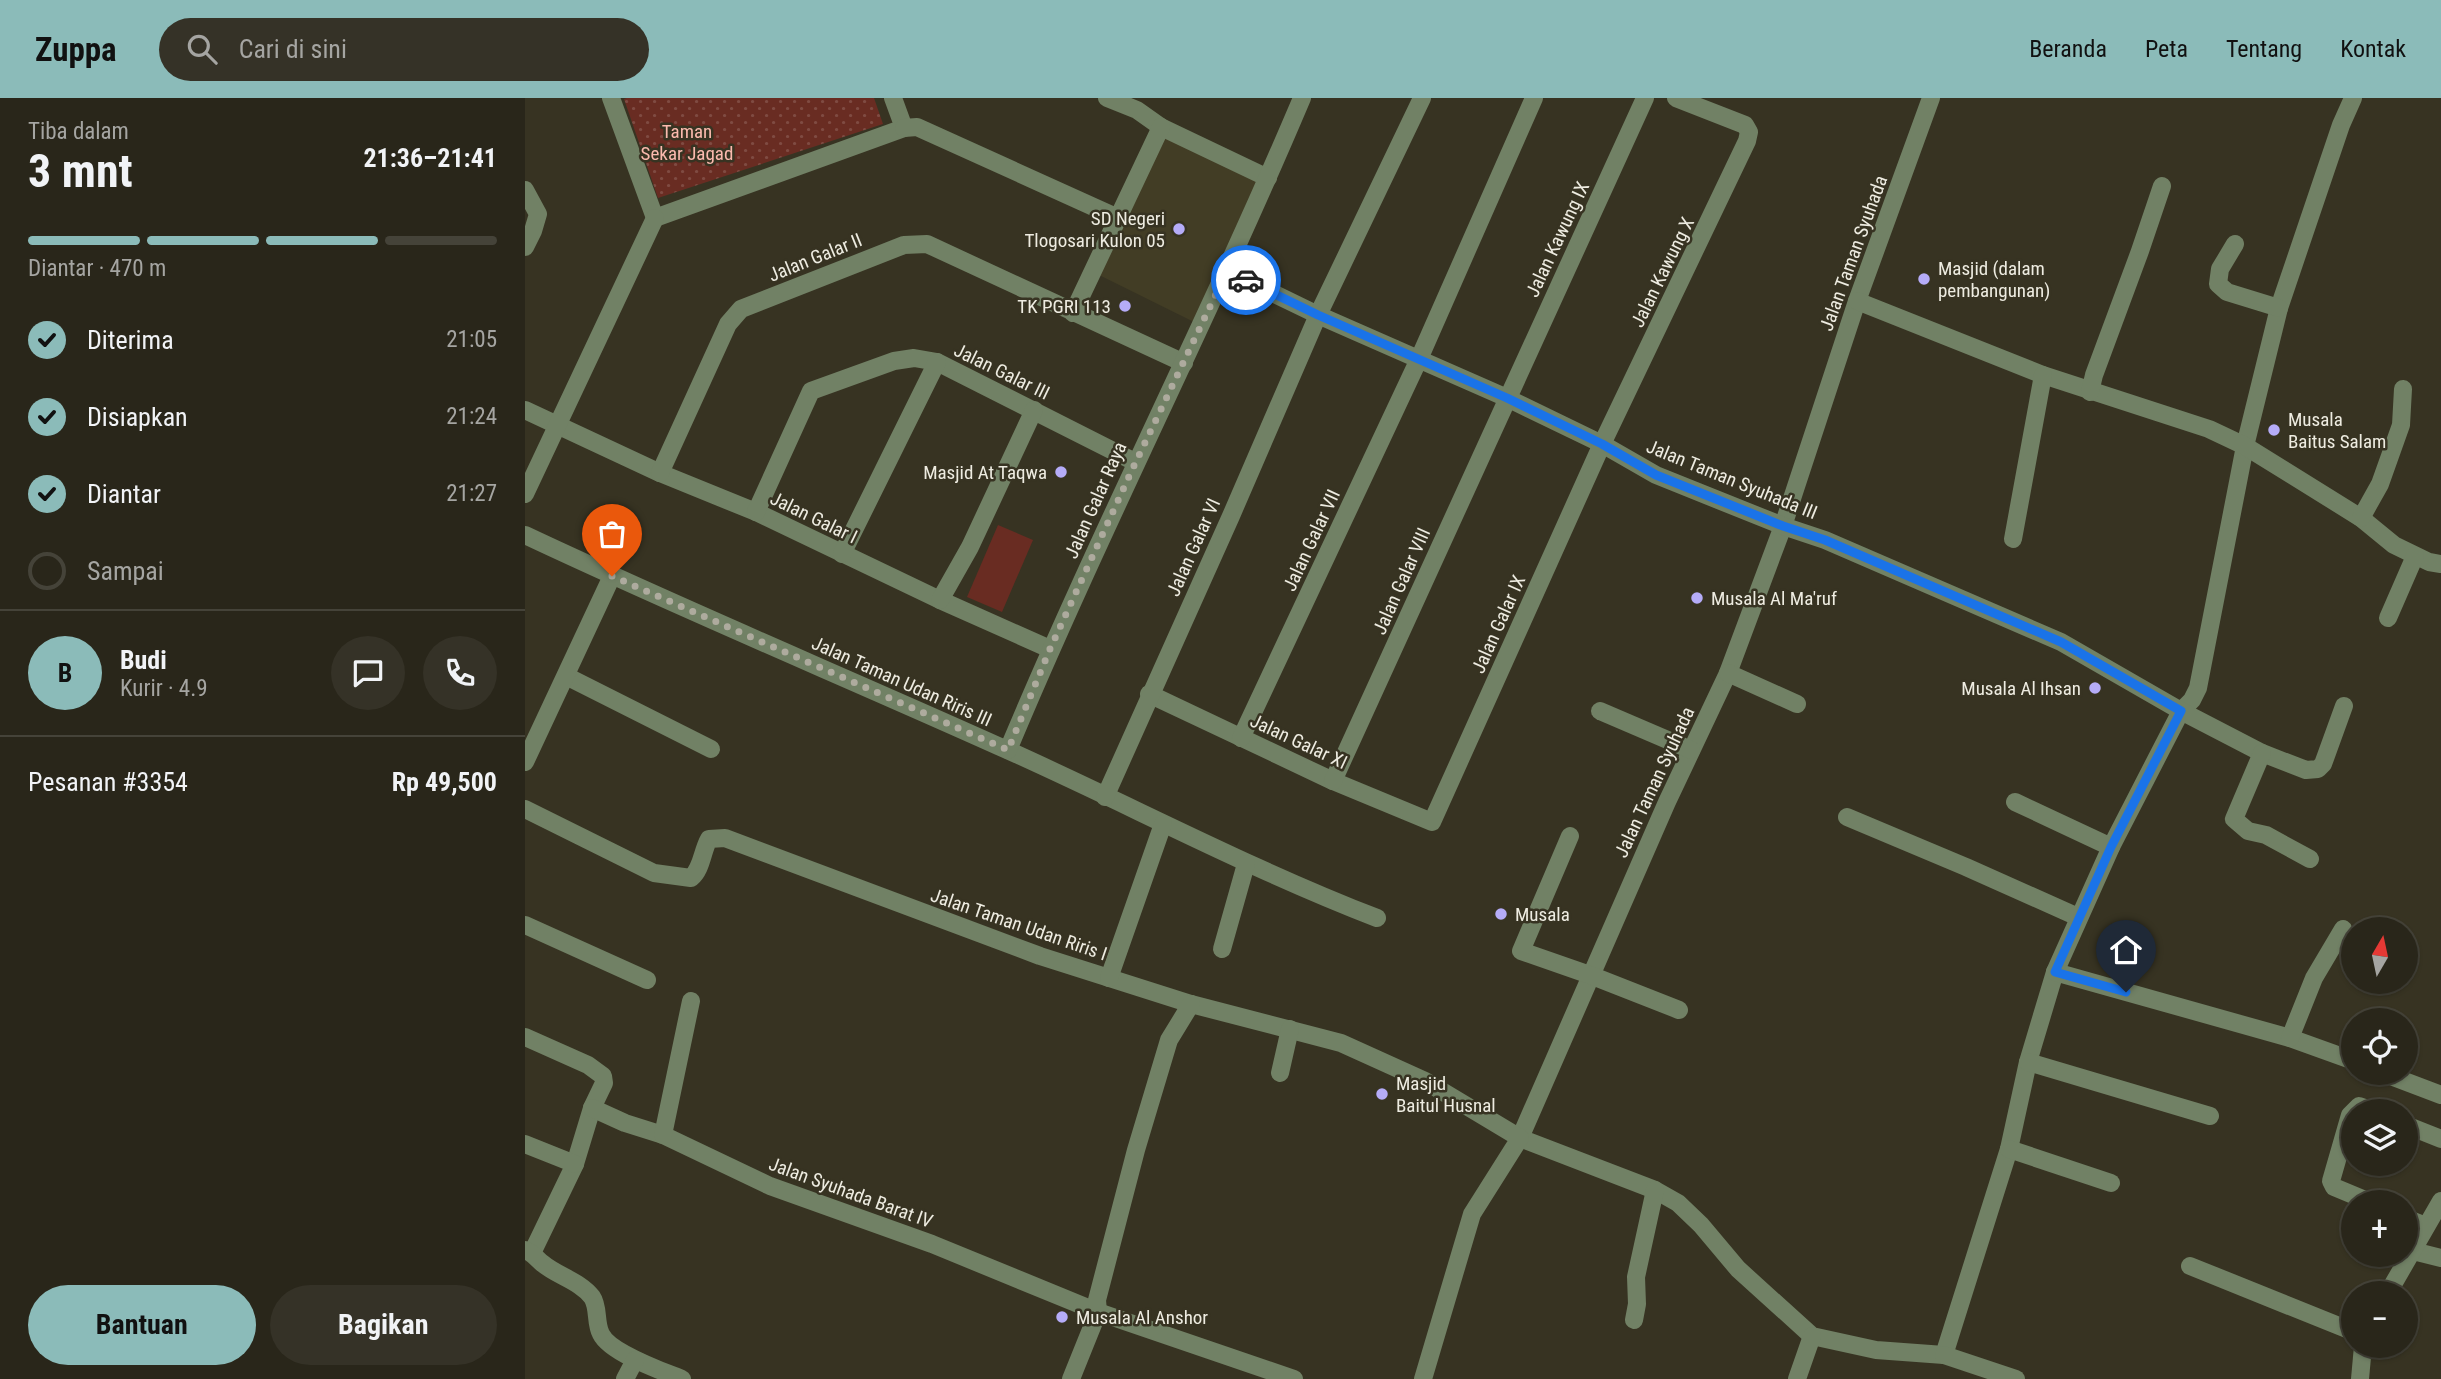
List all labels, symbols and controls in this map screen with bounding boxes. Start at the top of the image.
search box [159,18,649,81]
text: Zuppa [35,30,117,69]
icon: search [183,30,221,68]
text: Cari di sini [239,34,347,64]
text: Beranda [2029,35,2107,63]
text: Peta [2145,35,2188,63]
text: Tentang [2226,35,2302,63]
text: Kontak [2340,35,2406,63]
text: Tiba dalam [28,118,129,145]
park label: Taman Sekar Jagad [641,120,733,165]
text: 21:36–21:41 [363,143,497,173]
text: 3 mnt [28,144,133,198]
street label: Jalan Taman Syuhada [1815,172,1892,334]
street label: Jalan Kawung IX [1521,178,1594,301]
place label: SD Negeri Tlogosari Kulon 05 [1024,207,1165,252]
street label: Jalan Kawung X [1626,213,1699,331]
marker: SD Negeri Tlogosari Kulon 05 [1171,221,1187,237]
street label: Jalan Galar II [765,228,865,287]
courier [1211,245,1281,315]
text: Diantar · 470 m [28,255,166,282]
place label: Masjid (dalam pembangunan) [1938,257,2050,302]
icon: car [1227,261,1265,299]
marker: Masjid (dalam pembangunan) [1916,271,1932,287]
place label: TK PGRI 113 [1017,295,1111,318]
marker: TK PGRI 113 [1117,298,1133,314]
icon: check [28,321,66,359]
text: Diterima [87,325,174,355]
text: 21:05 [446,326,497,353]
street label: Jalan Galar III [950,338,1053,404]
icon: check [28,398,66,436]
text: Disiapkan [87,402,188,432]
text: 21:24 [446,403,497,430]
place label: Musala Baitus Salam [2288,408,2386,453]
marker: Musala Baitus Salam [2266,422,2282,438]
street label: Jalan Taman Syuhada III [1643,435,1821,524]
street label: Jalan Galar Raya [1059,438,1131,562]
place label: Masjid At Taqwa [923,461,1047,484]
marker: Masjid At Taqwa [1053,464,1069,480]
icon: check [28,475,66,513]
text: Diantar [87,479,161,509]
text: 21:27 [446,480,497,507]
street label: Jalan Galar VII [1278,486,1345,595]
street label: Jalan Galar I [766,487,861,548]
street label: Jalan Galar VI [1162,495,1225,600]
pin [582,504,642,576]
icon: bag [593,515,631,553]
street label: Jalan Galar VIII [1368,524,1435,638]
text: Sampai [87,556,164,586]
street label: Jalan Galar IX [1467,572,1530,677]
place label: Musala Al Ma'ruf [1711,587,1837,610]
marker: Musala Al Ma'ruf [1689,590,1705,606]
street label: Jalan Taman Udan Riris III [808,631,995,732]
button: chat [331,636,405,710]
button: phone [423,636,497,710]
text: Budi [120,645,167,675]
text: B [58,658,72,688]
text: Kurir · 4.9 [120,675,208,702]
place label: Musala Al Ihsan [1961,677,2081,700]
marker: Musala Al Ihsan [2087,680,2103,696]
street label: Jalan Taman Syuhada [1609,703,1699,861]
street label: Jalan Galar XI [1247,709,1351,774]
text: Pesanan #3354 [28,767,188,797]
text: Rp 49,500 [392,767,497,797]
street label: Jalan Taman Udan Riris I [928,883,1110,965]
place label: Musala [1515,903,1570,926]
marker: Musala [1493,906,1509,922]
north arrow [2341,917,2419,994]
map controls [2341,917,2418,1358]
pin [2096,920,2156,992]
icon: home [2107,931,2145,969]
button: locate [2341,1008,2418,1085]
place label: Masjid Baitul Husnal [1396,1072,1496,1117]
marker: Masjid Baitul Husnal [1374,1086,1390,1102]
button: layers [2341,1099,2418,1176]
street label: Jalan Syuhada Barat IV [766,1152,936,1233]
button: + [2341,1190,2418,1267]
button: − [2341,1281,2418,1358]
button: Bantuan [28,1285,256,1365]
button: Bagikan [270,1285,497,1365]
place label: Musala Al Anshor [1076,1306,1208,1329]
marker: Musala Al Anshor [1054,1309,1070,1325]

